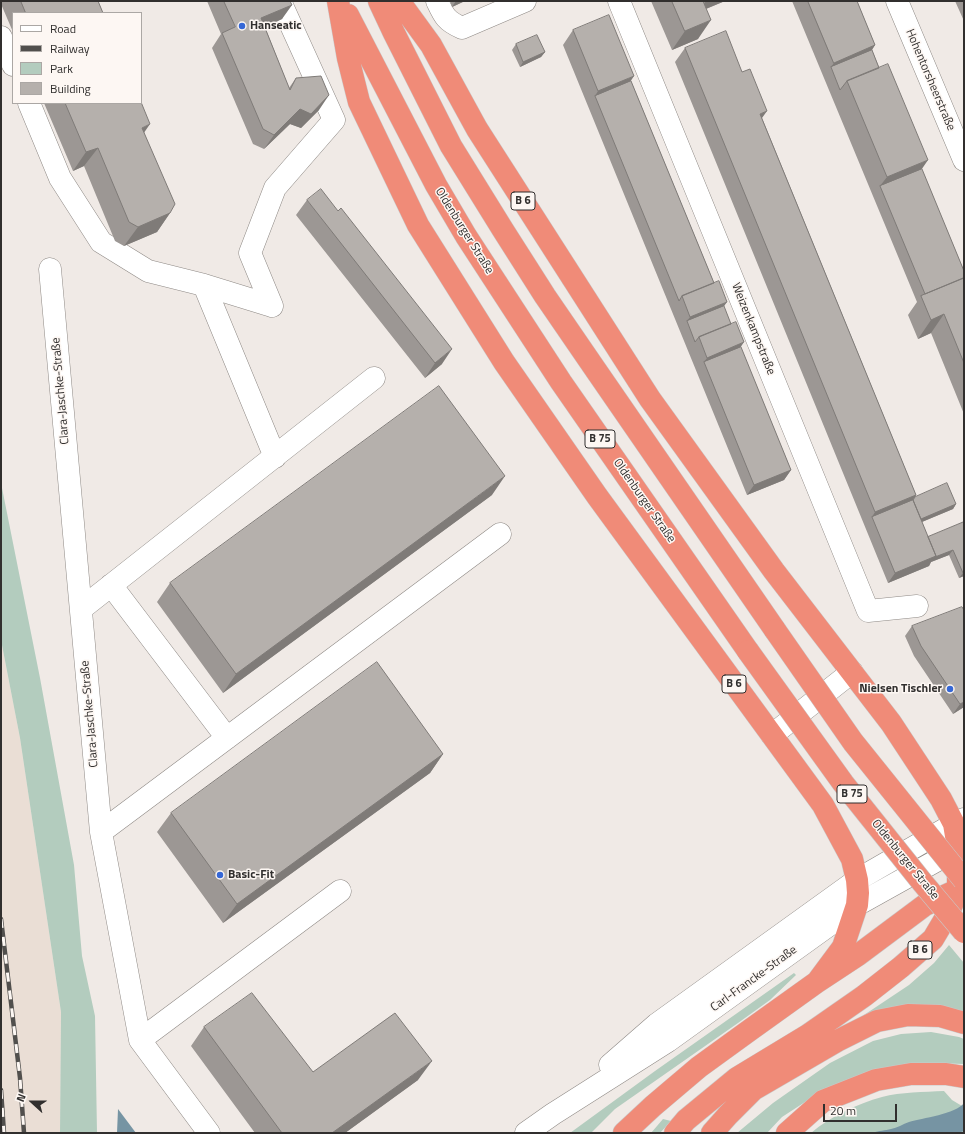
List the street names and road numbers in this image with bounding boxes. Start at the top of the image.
street label: Hohentorsheerstraße [902,27,958,133]
street label: Oldenburger Straße [432,185,496,277]
road number: B 6 [511,192,535,210]
street label: Weizenkampstraße [728,281,778,377]
street label: Clara-Jaschke-Straße [49,337,73,445]
road number: B 75 [585,430,615,448]
street label: Oldenburger Straße [610,456,678,546]
street label: Clara-Jaschke-Straße [78,660,102,768]
road number: B 6 [722,675,746,693]
road number: B 75 [837,785,867,803]
street label: Oldenburger Straße [868,817,942,903]
road number: B 6 [908,941,932,959]
street label: Carl-Francke-Straße [708,943,800,1015]

